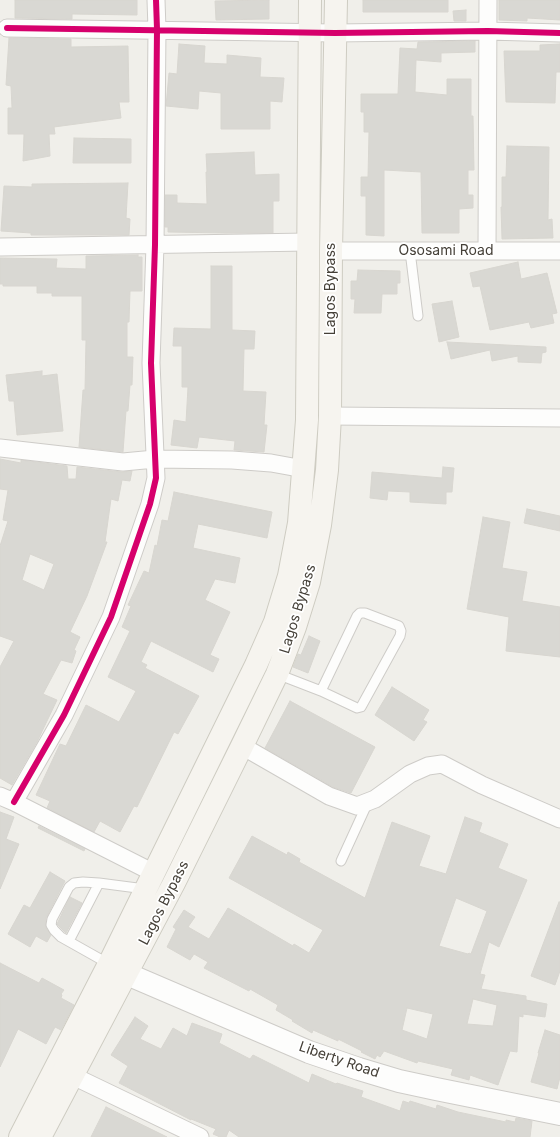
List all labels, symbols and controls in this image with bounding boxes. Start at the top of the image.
street label: Lagos Bypass [323,243,339,335]
street label: Ososami Road [398,243,494,259]
street label: Lagos Bypass [276,562,320,656]
street label: Lagos Bypass [136,858,192,948]
street label: Liberty Road [297,1038,381,1082]

